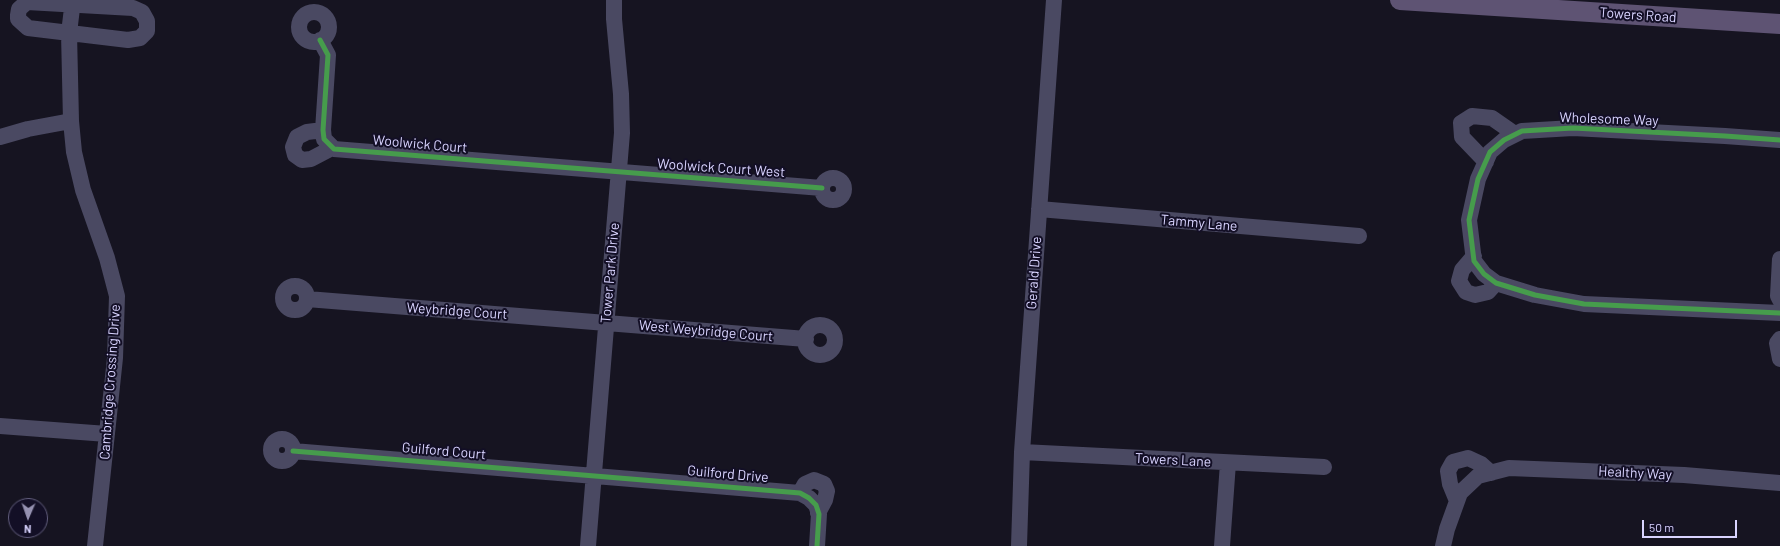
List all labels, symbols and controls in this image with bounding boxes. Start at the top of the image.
street label: Towers Road [1599,4,1677,26]
street label: Wholesome Way [1559,109,1659,129]
street label: Woolwick Court [372,131,468,157]
street label: Woolwick Court West [656,155,786,181]
street label: Tammy Lane [1160,211,1238,235]
street label: Tower Park Drive [597,222,623,324]
street label: Gerald Drive [1023,236,1045,310]
street label: Weybridge Court [406,299,508,323]
street label: Cambridge Crossing Drive [96,304,124,460]
street label: West Weybridge Court [638,317,774,345]
street label: Guilford Court [401,439,487,463]
street label: Towers Lane [1134,450,1212,470]
street label: Guilford Drive [687,462,769,486]
street label: Healthy Way [1598,463,1672,483]
north arrow [8,498,48,538]
scale bar [1644,512,1739,538]
text: 50 m [1649,520,1674,534]
text: N [24,523,31,536]

